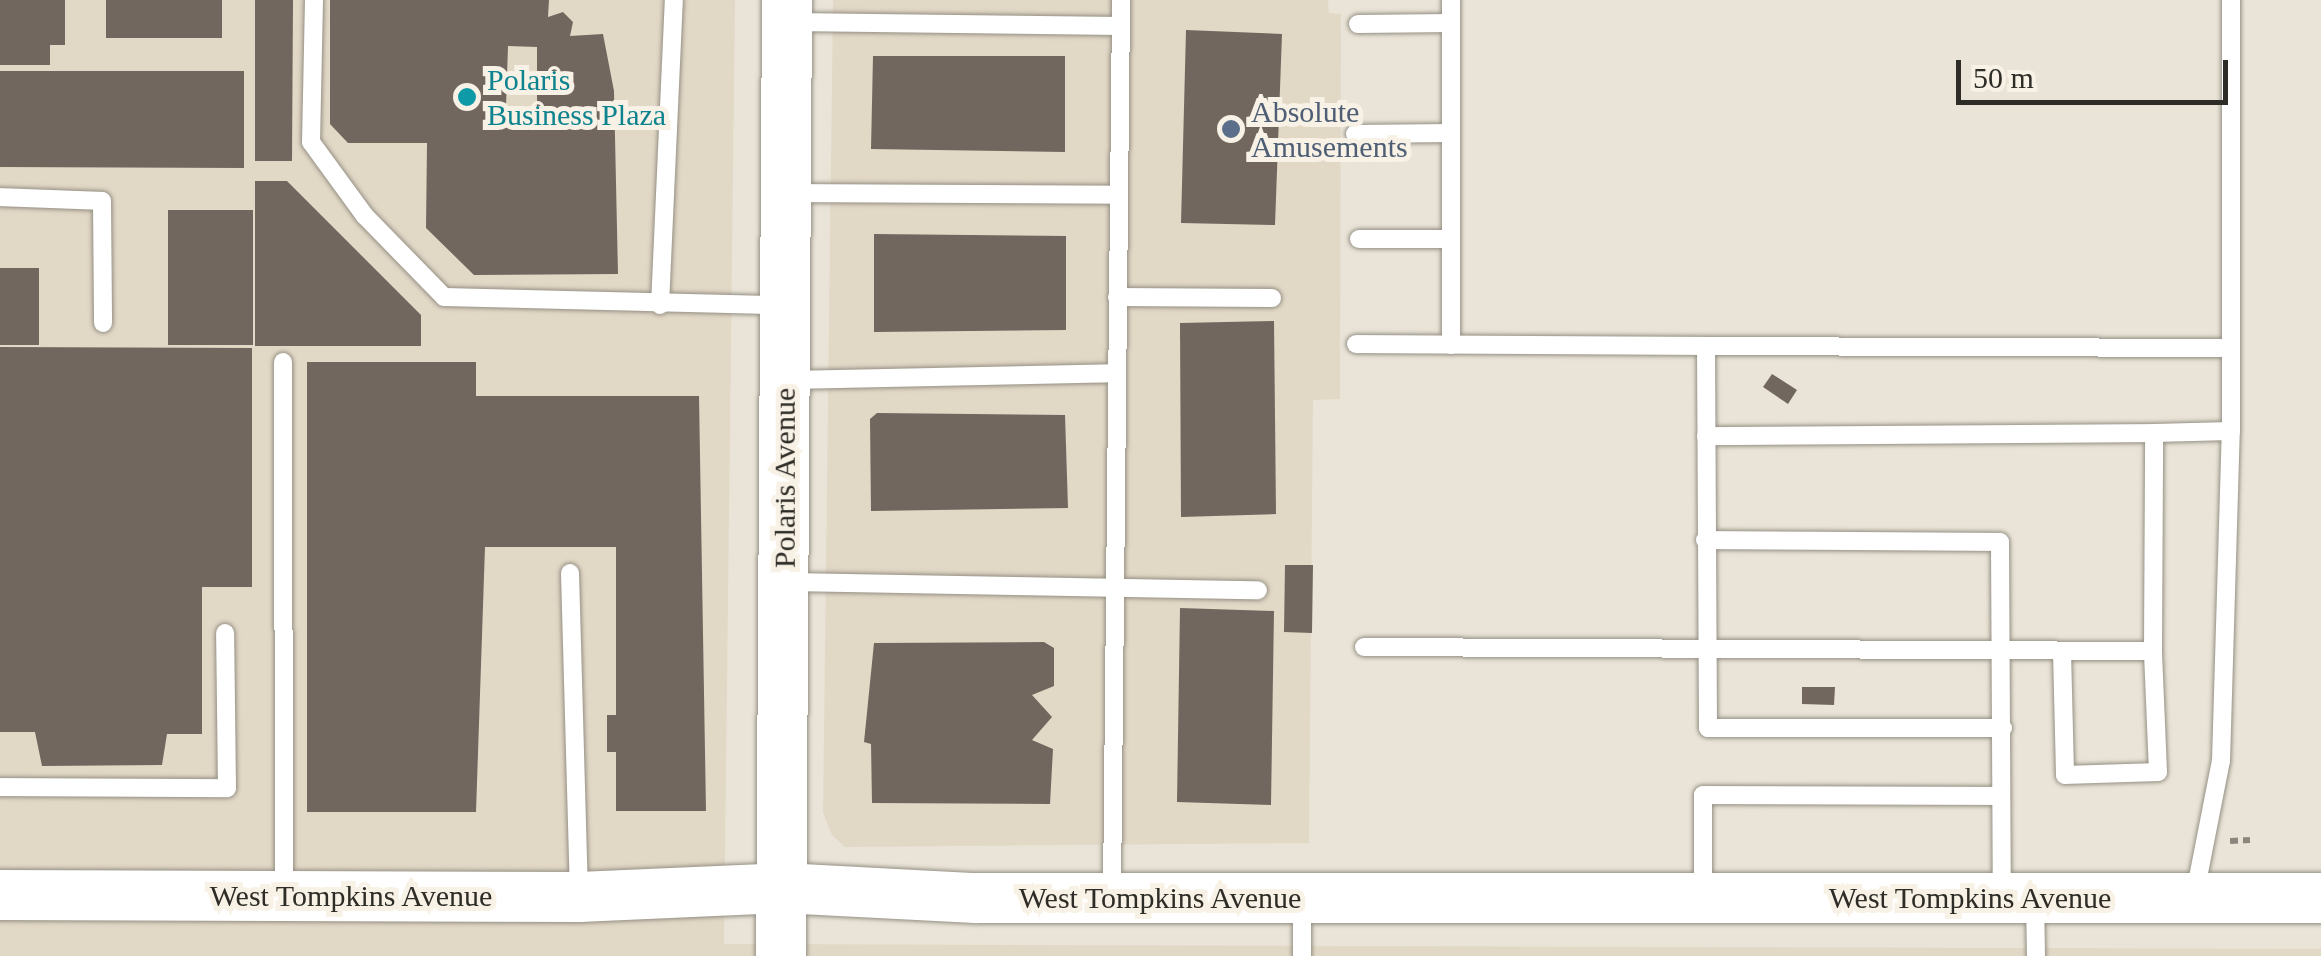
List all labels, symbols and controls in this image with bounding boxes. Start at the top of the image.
scale bar [1961,40,2234,102]
text: 50 m [1973,61,2034,94]
place label: Polaris Business Plaza [487,62,666,132]
marker: Polaris Business Plaza [456,86,478,108]
place label: Absolute Amusements [1251,94,1408,164]
marker: Absolute Amusements [1220,118,1242,140]
street label: Polaris Avenue [767,387,803,569]
street label: West Tompkins Avenue [209,878,493,914]
street label: West Tompkins Avenue [1018,880,1302,916]
street label: West Tompkins Avenue [1828,880,2112,916]

